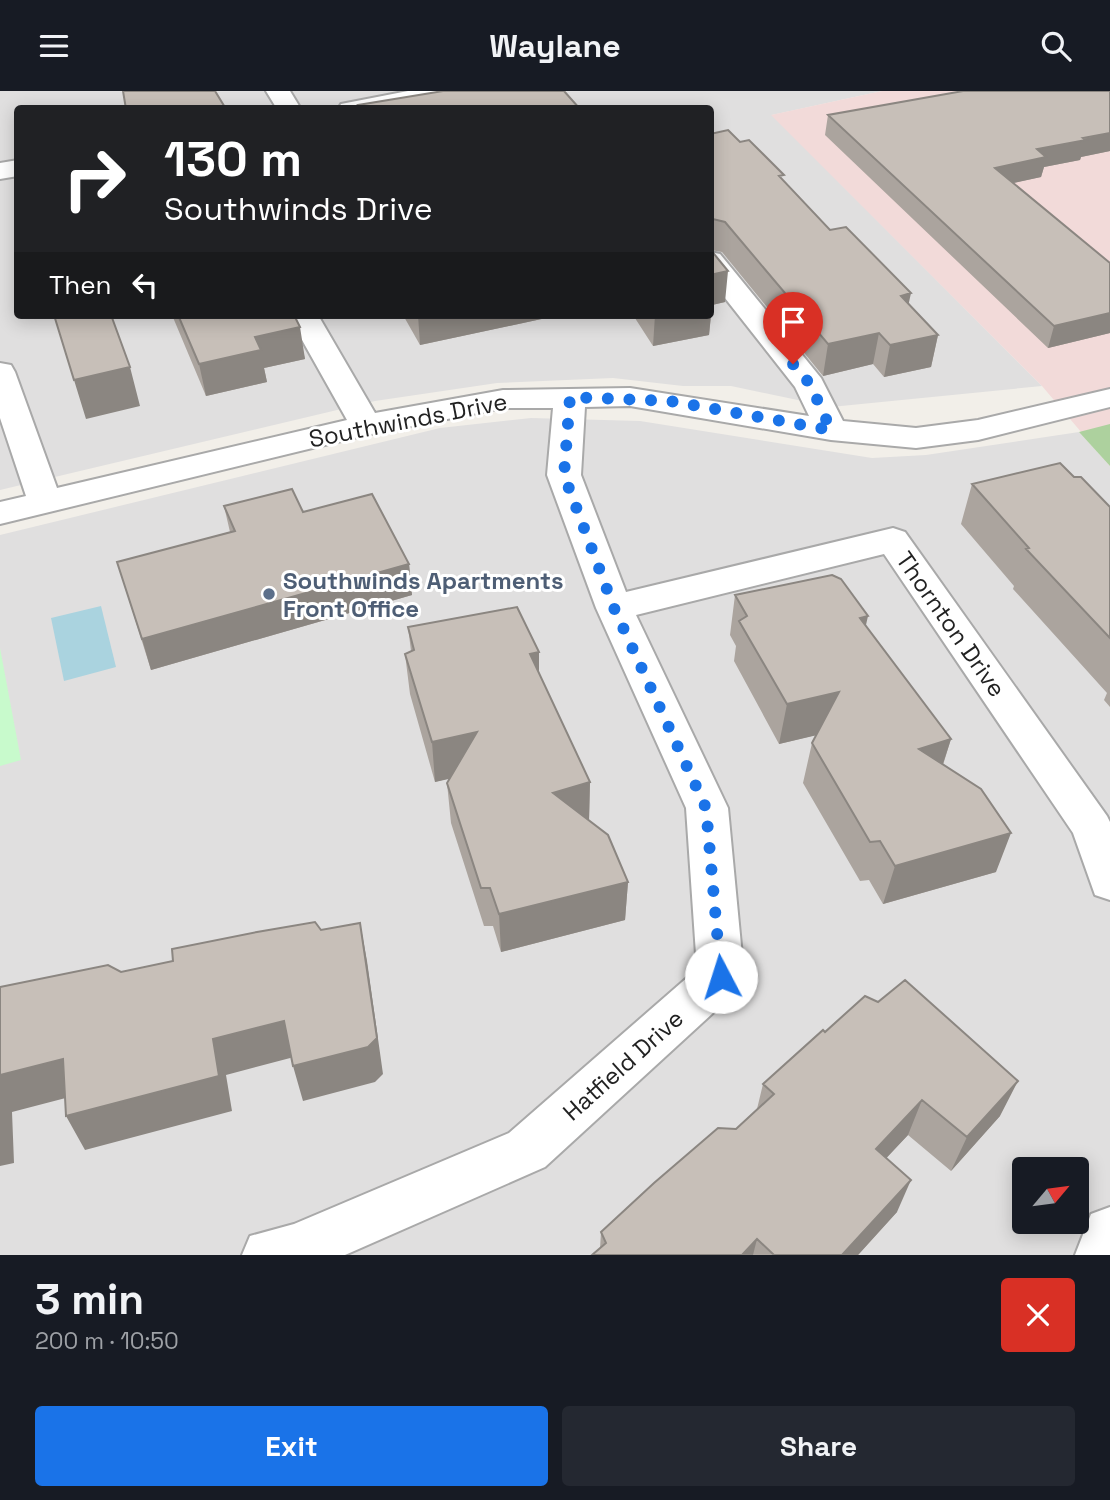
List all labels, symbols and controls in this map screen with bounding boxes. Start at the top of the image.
text: Waylane [489,26,621,66]
icon: menu [35,27,73,65]
icon: search [1037,27,1075,65]
text: 130 m [164,128,302,190]
icon: right [49,133,140,224]
text: Southwinds Drive [164,189,433,229]
icon: left [126,266,164,304]
text: Then [49,268,112,302]
pin [763,292,823,364]
icon: arrive [774,303,812,341]
street label: Southwinds Drive [306,386,510,454]
street label: Thornton Drive [889,545,1013,703]
place label: Southwinds Apartments Front Office [283,565,564,624]
marker: Southwinds Apartments Front Office [261,586,277,602]
position arrow [684,940,758,1014]
street label: Hatfield Drive [556,1003,690,1127]
north arrow [1012,1157,1088,1234]
map controls [1012,1157,1089,1234]
text: 3 min [35,1273,144,1326]
button: close [1001,1278,1075,1352]
text: 200 m · 10:50 [35,1326,179,1356]
button: Exit [35,1406,548,1486]
button: Share [562,1406,1075,1486]

